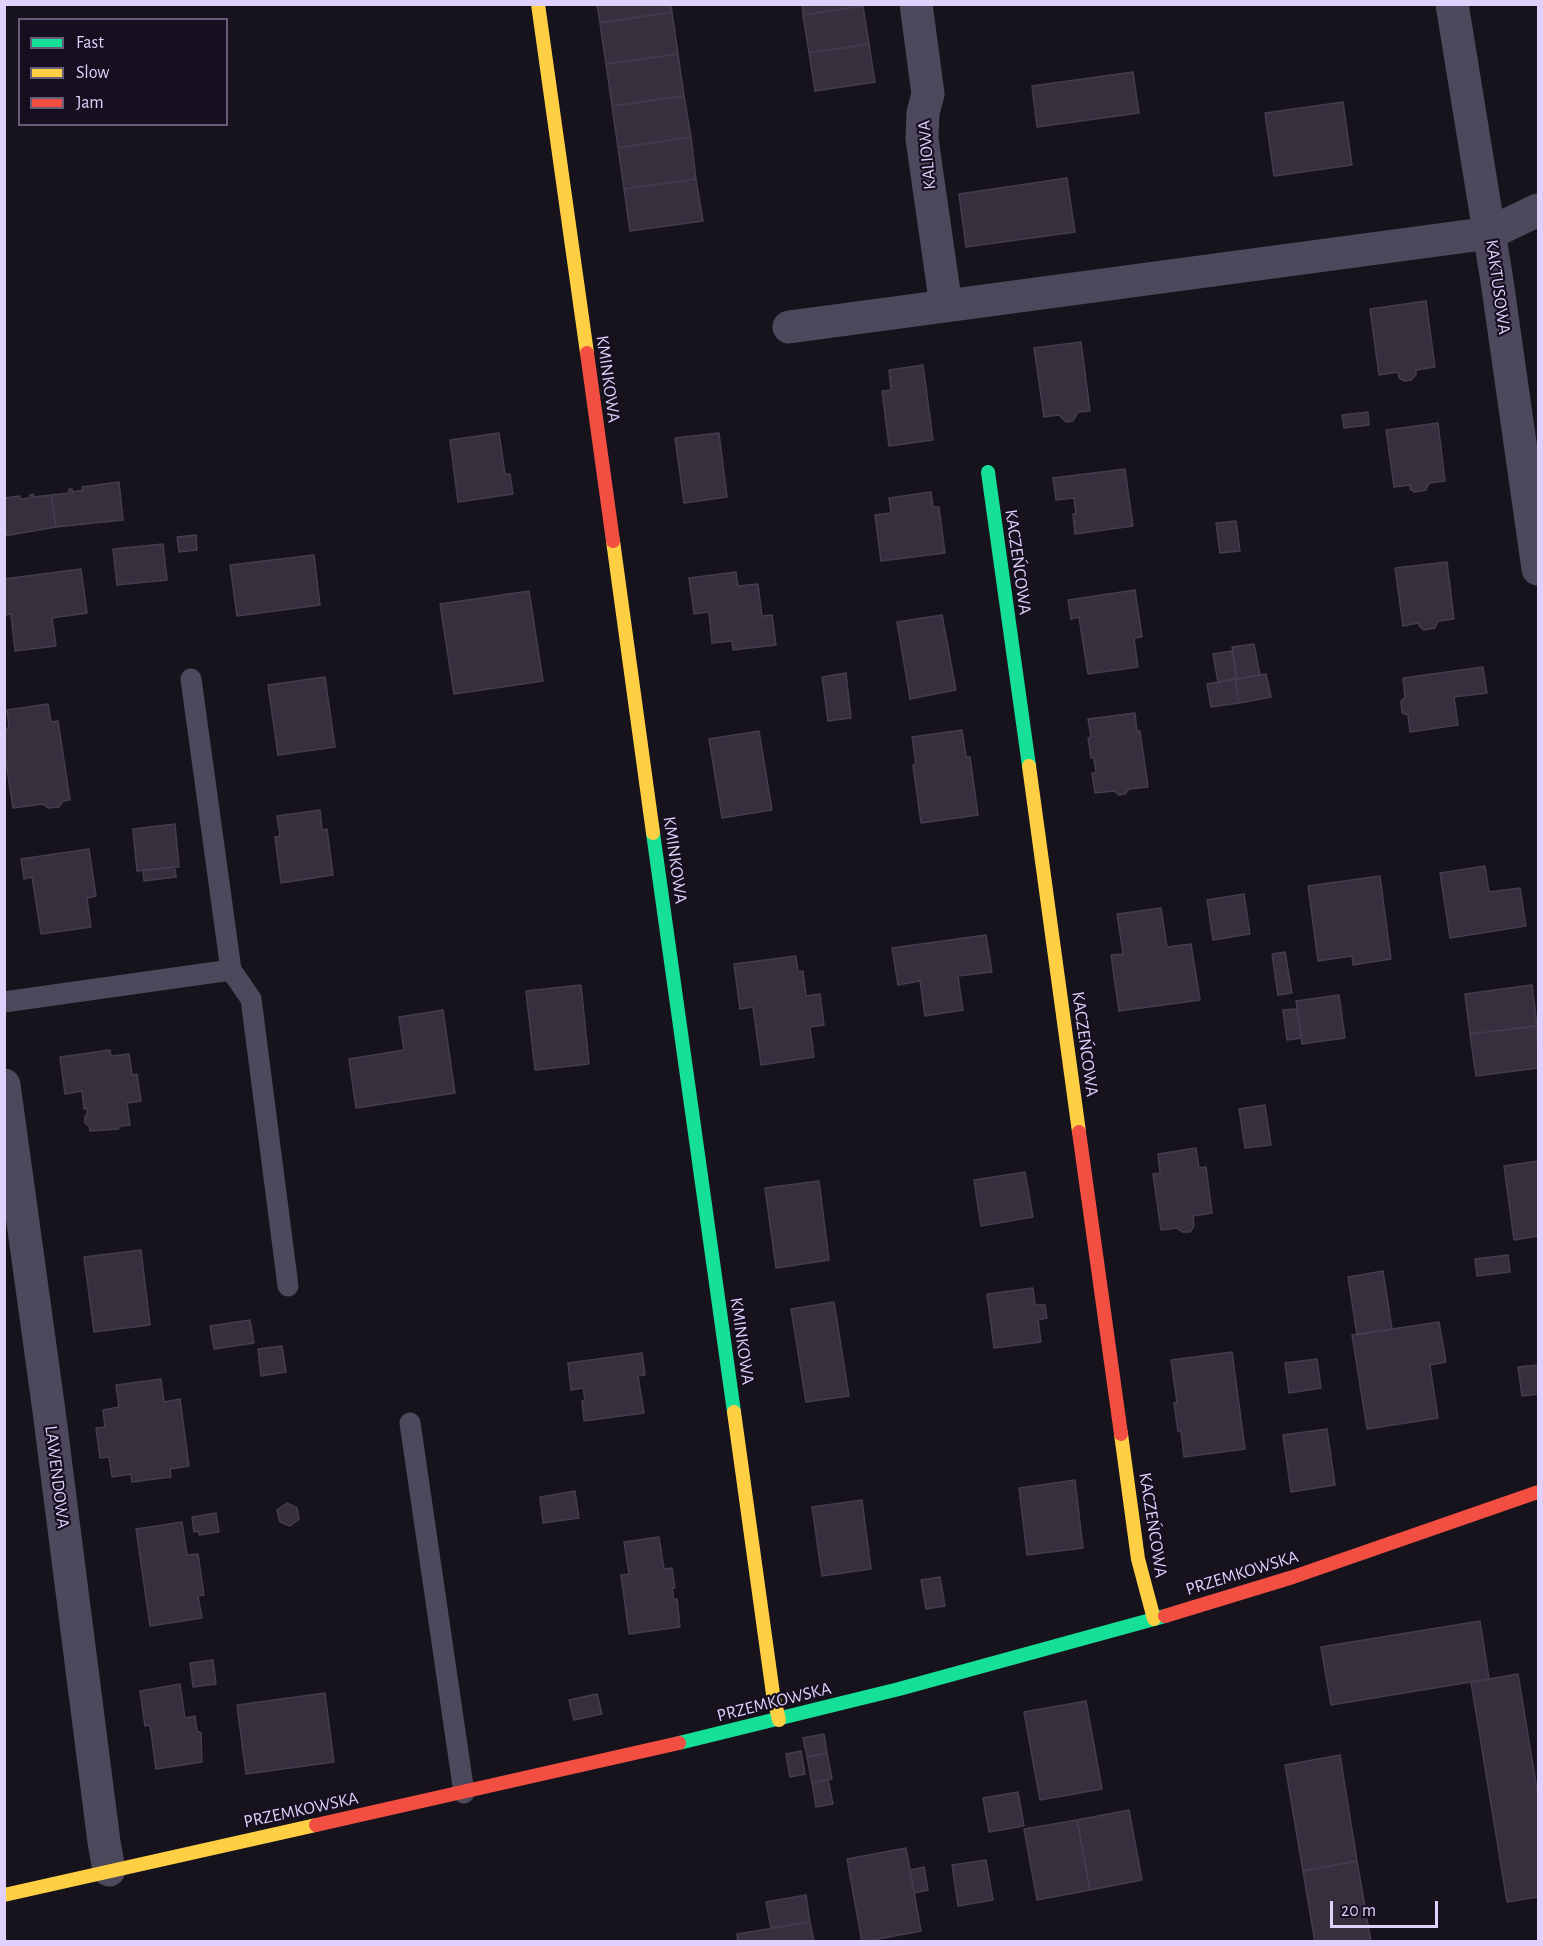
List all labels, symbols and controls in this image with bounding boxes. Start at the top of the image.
legend [18,18,228,126]
text: Fast [76,34,104,52]
text: Slow [76,64,109,82]
text: Jam [76,94,104,112]
street label: KALIOWA [913,119,941,191]
street label: KAKTUSOWA [1481,238,1515,336]
street label: KMINKOWA [591,334,625,424]
street label: KACZEŃCOWA [1000,508,1036,616]
street label: KMINKOWA [658,815,692,905]
street label: KACZEŃCOWA [1067,990,1103,1098]
street label: KMINKOWA [725,1296,759,1386]
street label: LAWENDOWA [40,1424,74,1530]
street label: KACZEŃCOWA [1134,1471,1172,1579]
street label: PRZEMKOWSKA [1183,1546,1301,1600]
street label: PRZEMKOWSKA [715,1677,833,1727]
street label: PRZEMKOWSKA [242,1787,360,1833]
scale bar [1333,1889,1441,1927]
text: 20 m [1341,1902,1376,1920]

